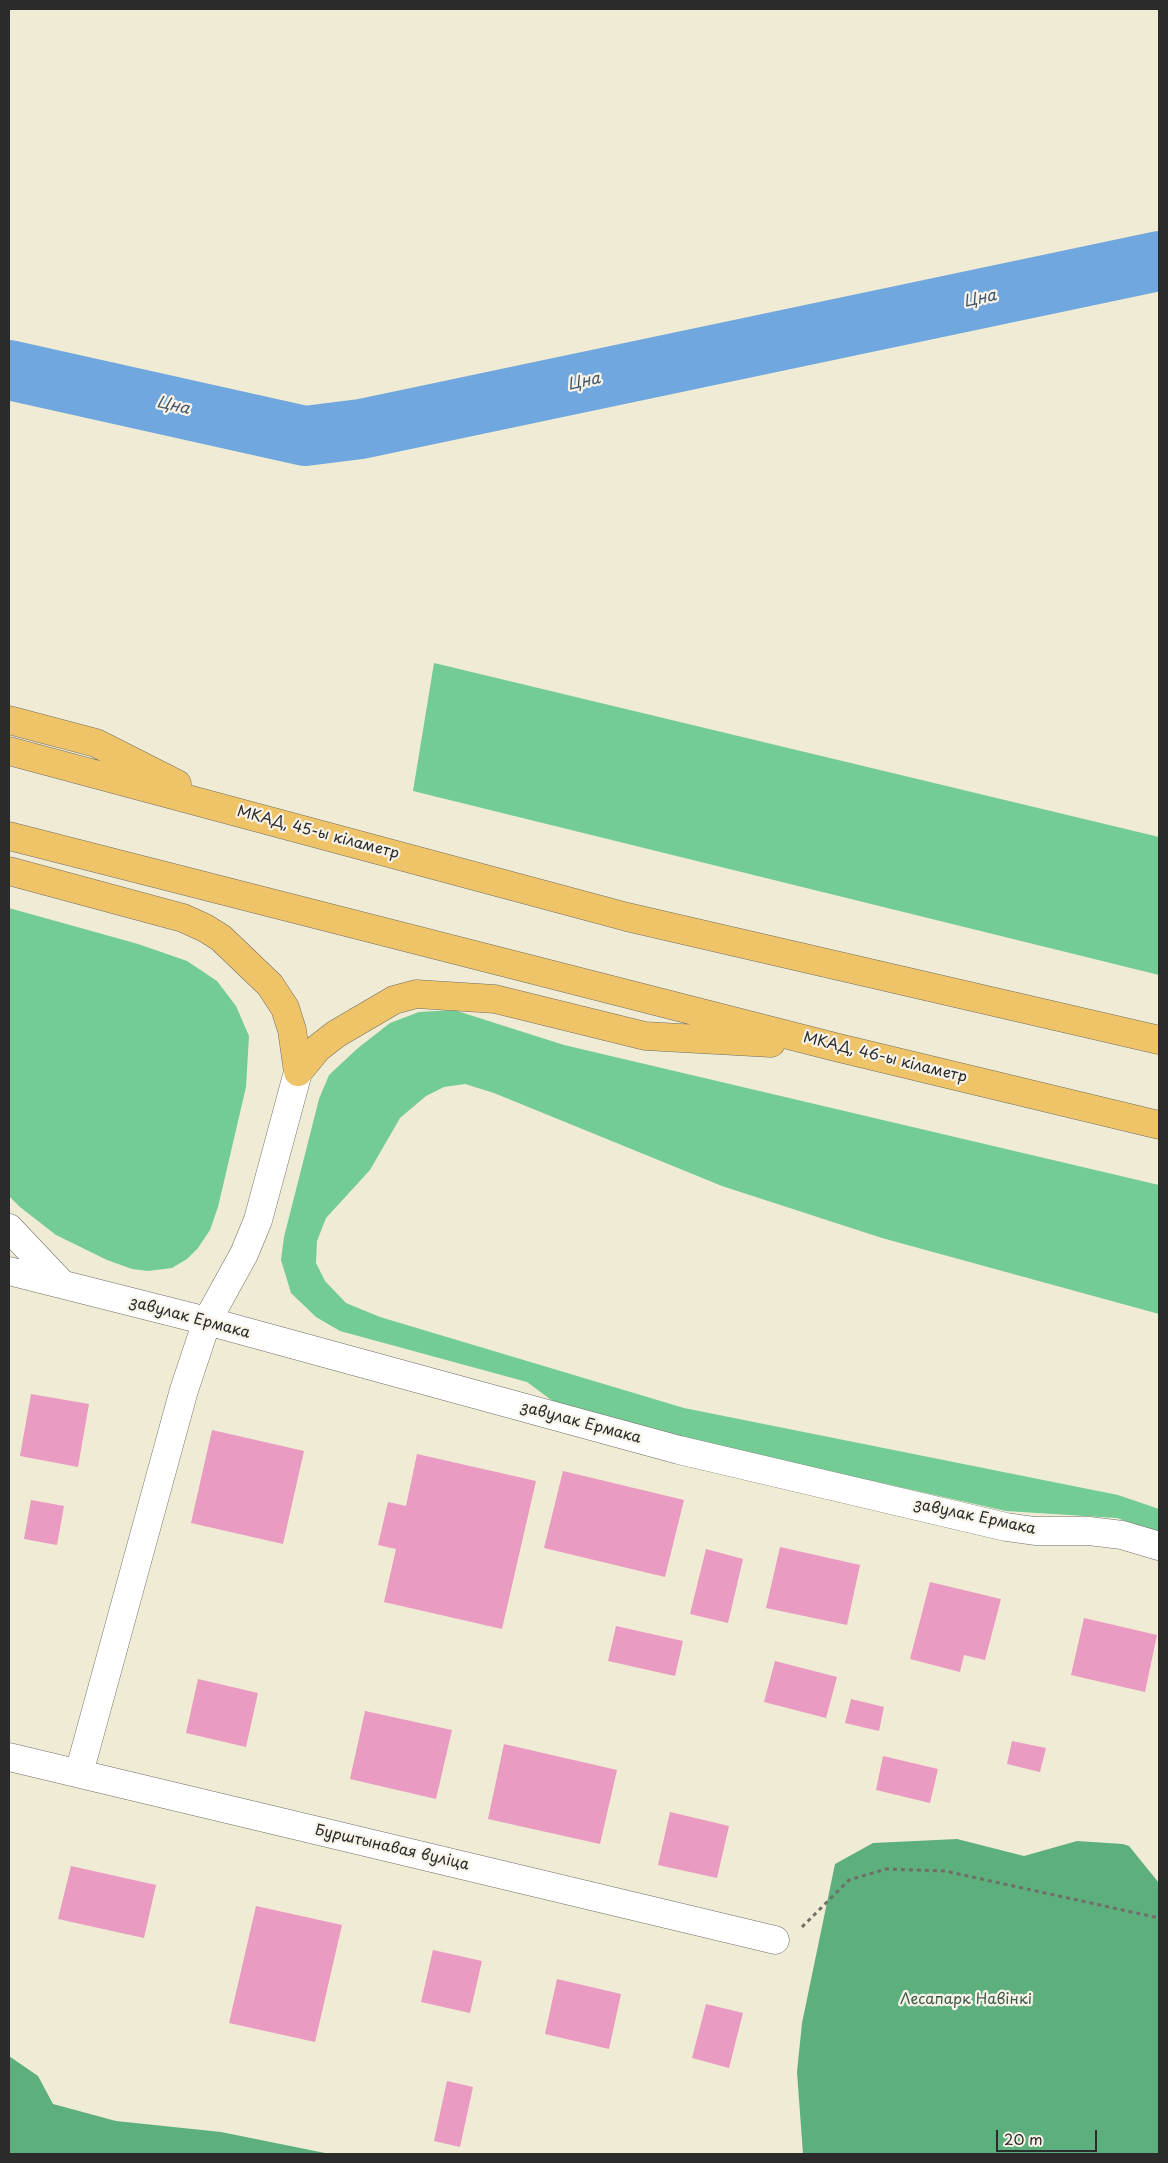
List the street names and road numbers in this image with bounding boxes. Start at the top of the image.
street label: МКАД, 45-ы кіламетр [235,803,401,863]
street label: МКАД, 46-ы кіламетр [801,1029,969,1087]
street label: завулак Ермака [128,1293,252,1343]
street label: завулак Ермака [519,1398,643,1448]
street label: завулак Ермака [913,1495,1037,1539]
street label: Бурштынавая вуліца [313,1821,471,1875]

